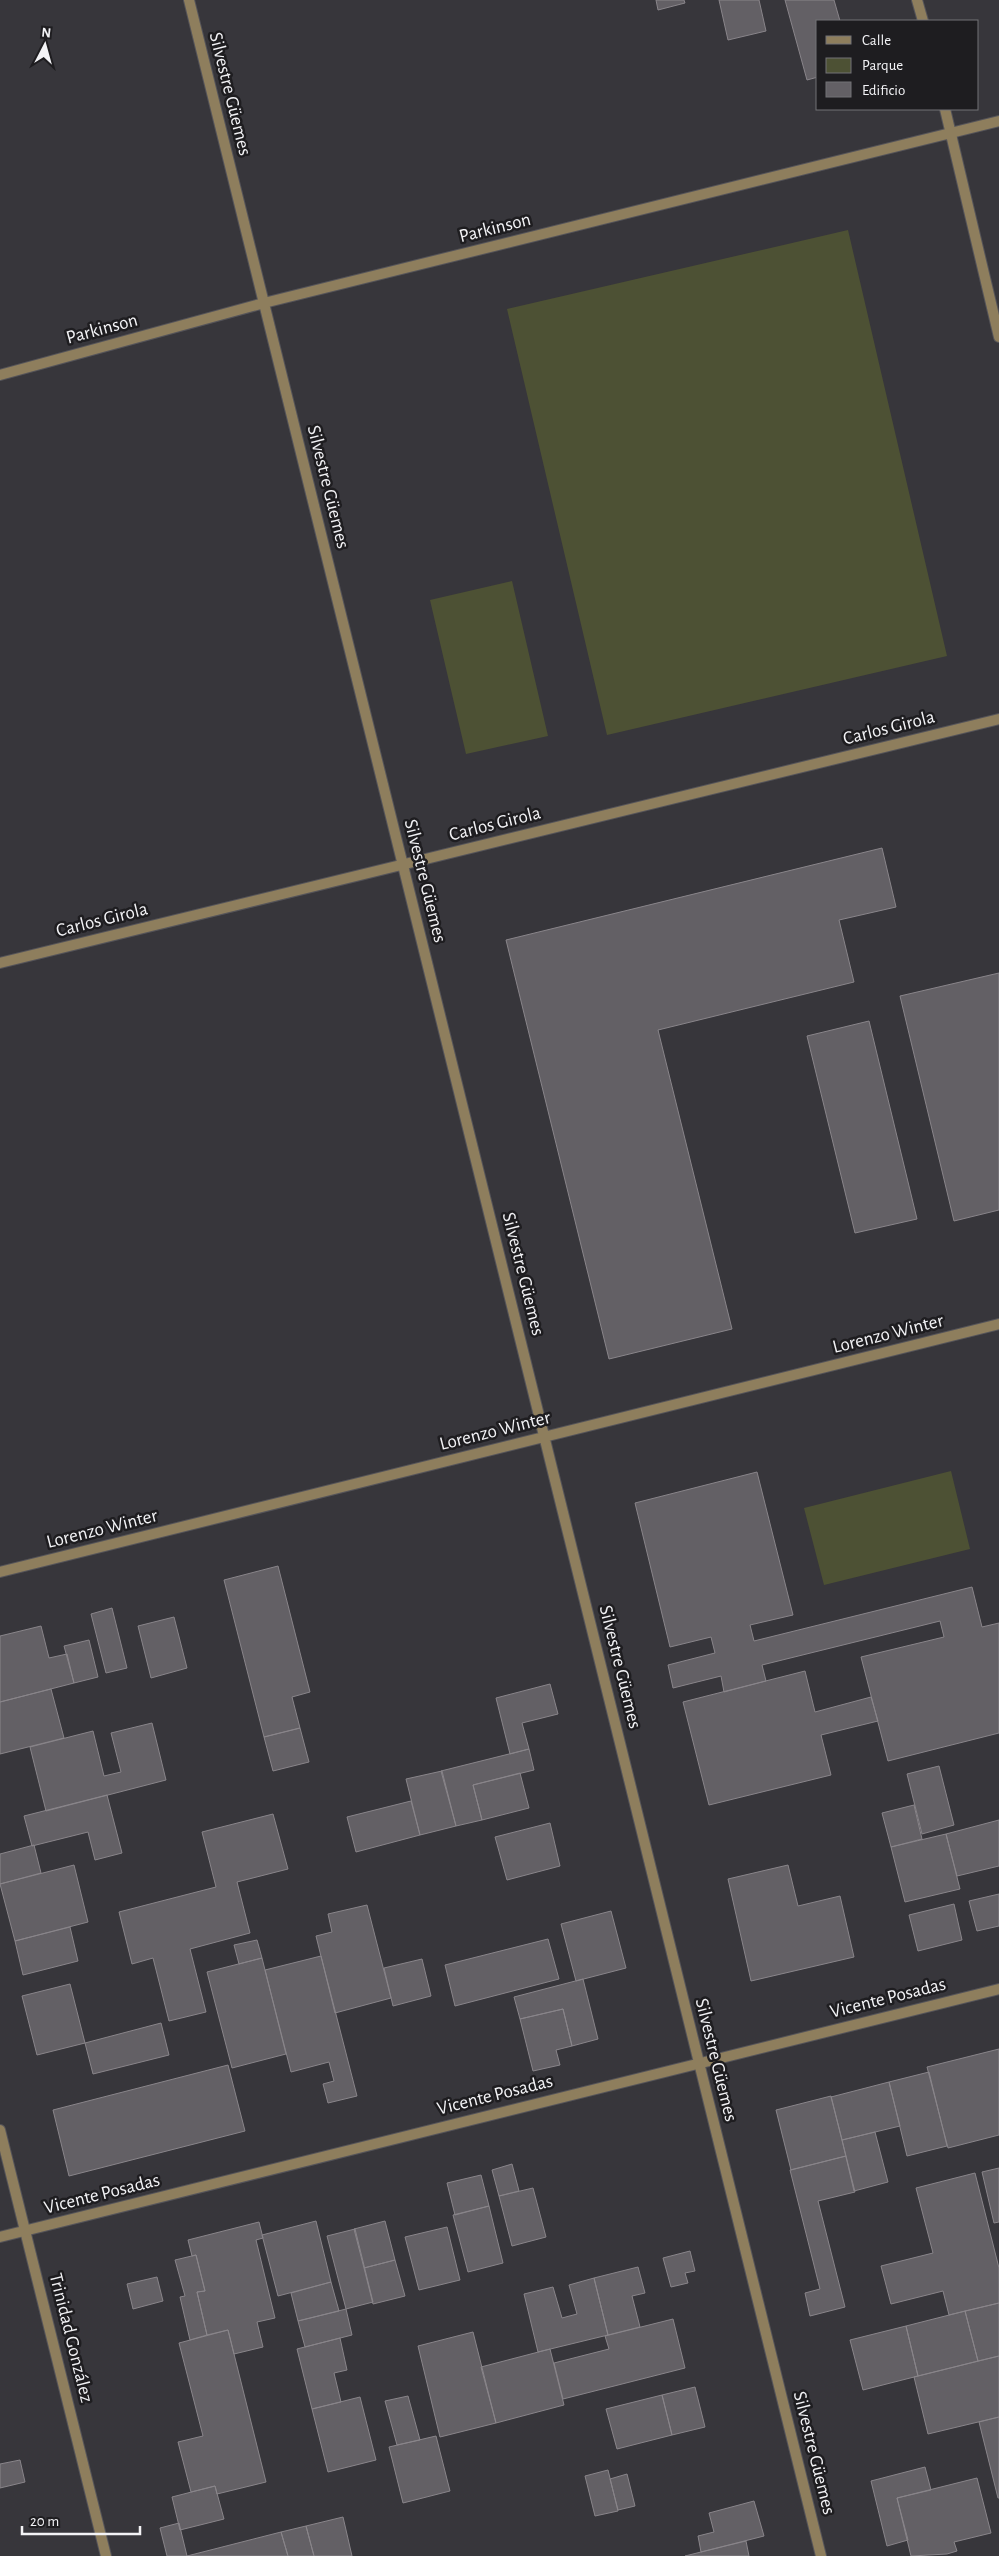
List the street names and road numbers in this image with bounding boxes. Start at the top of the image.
street label: Silvestre Güemes [206,30,254,158]
street label: Parkinson [457,210,533,246]
street label: Parkinson [64,310,140,348]
street label: Silvestre Güemes [304,423,352,551]
street label: Carlos Girola [841,707,937,749]
street label: Carlos Girola [447,803,543,845]
street label: Silvestre Güemes [401,817,449,945]
street label: Carlos Girola [54,899,150,941]
street label: Silvestre Güemes [499,1210,547,1338]
street label: Lorenzo Winter [831,1311,945,1357]
street label: Lorenzo Winter [438,1408,552,1454]
street label: Lorenzo Winter [45,1506,159,1552]
street label: Silvestre Güemes [596,1603,644,1731]
street label: Vicente Posadas [828,1974,948,2022]
street label: Silvestre Güemes [692,1996,740,2124]
street label: Vicente Posadas [435,2071,555,2119]
street label: Vicente Posadas [42,2170,162,2218]
street label: Trinidad González [46,2271,96,2405]
street label: Silvestre Güemes [790,2389,838,2517]

